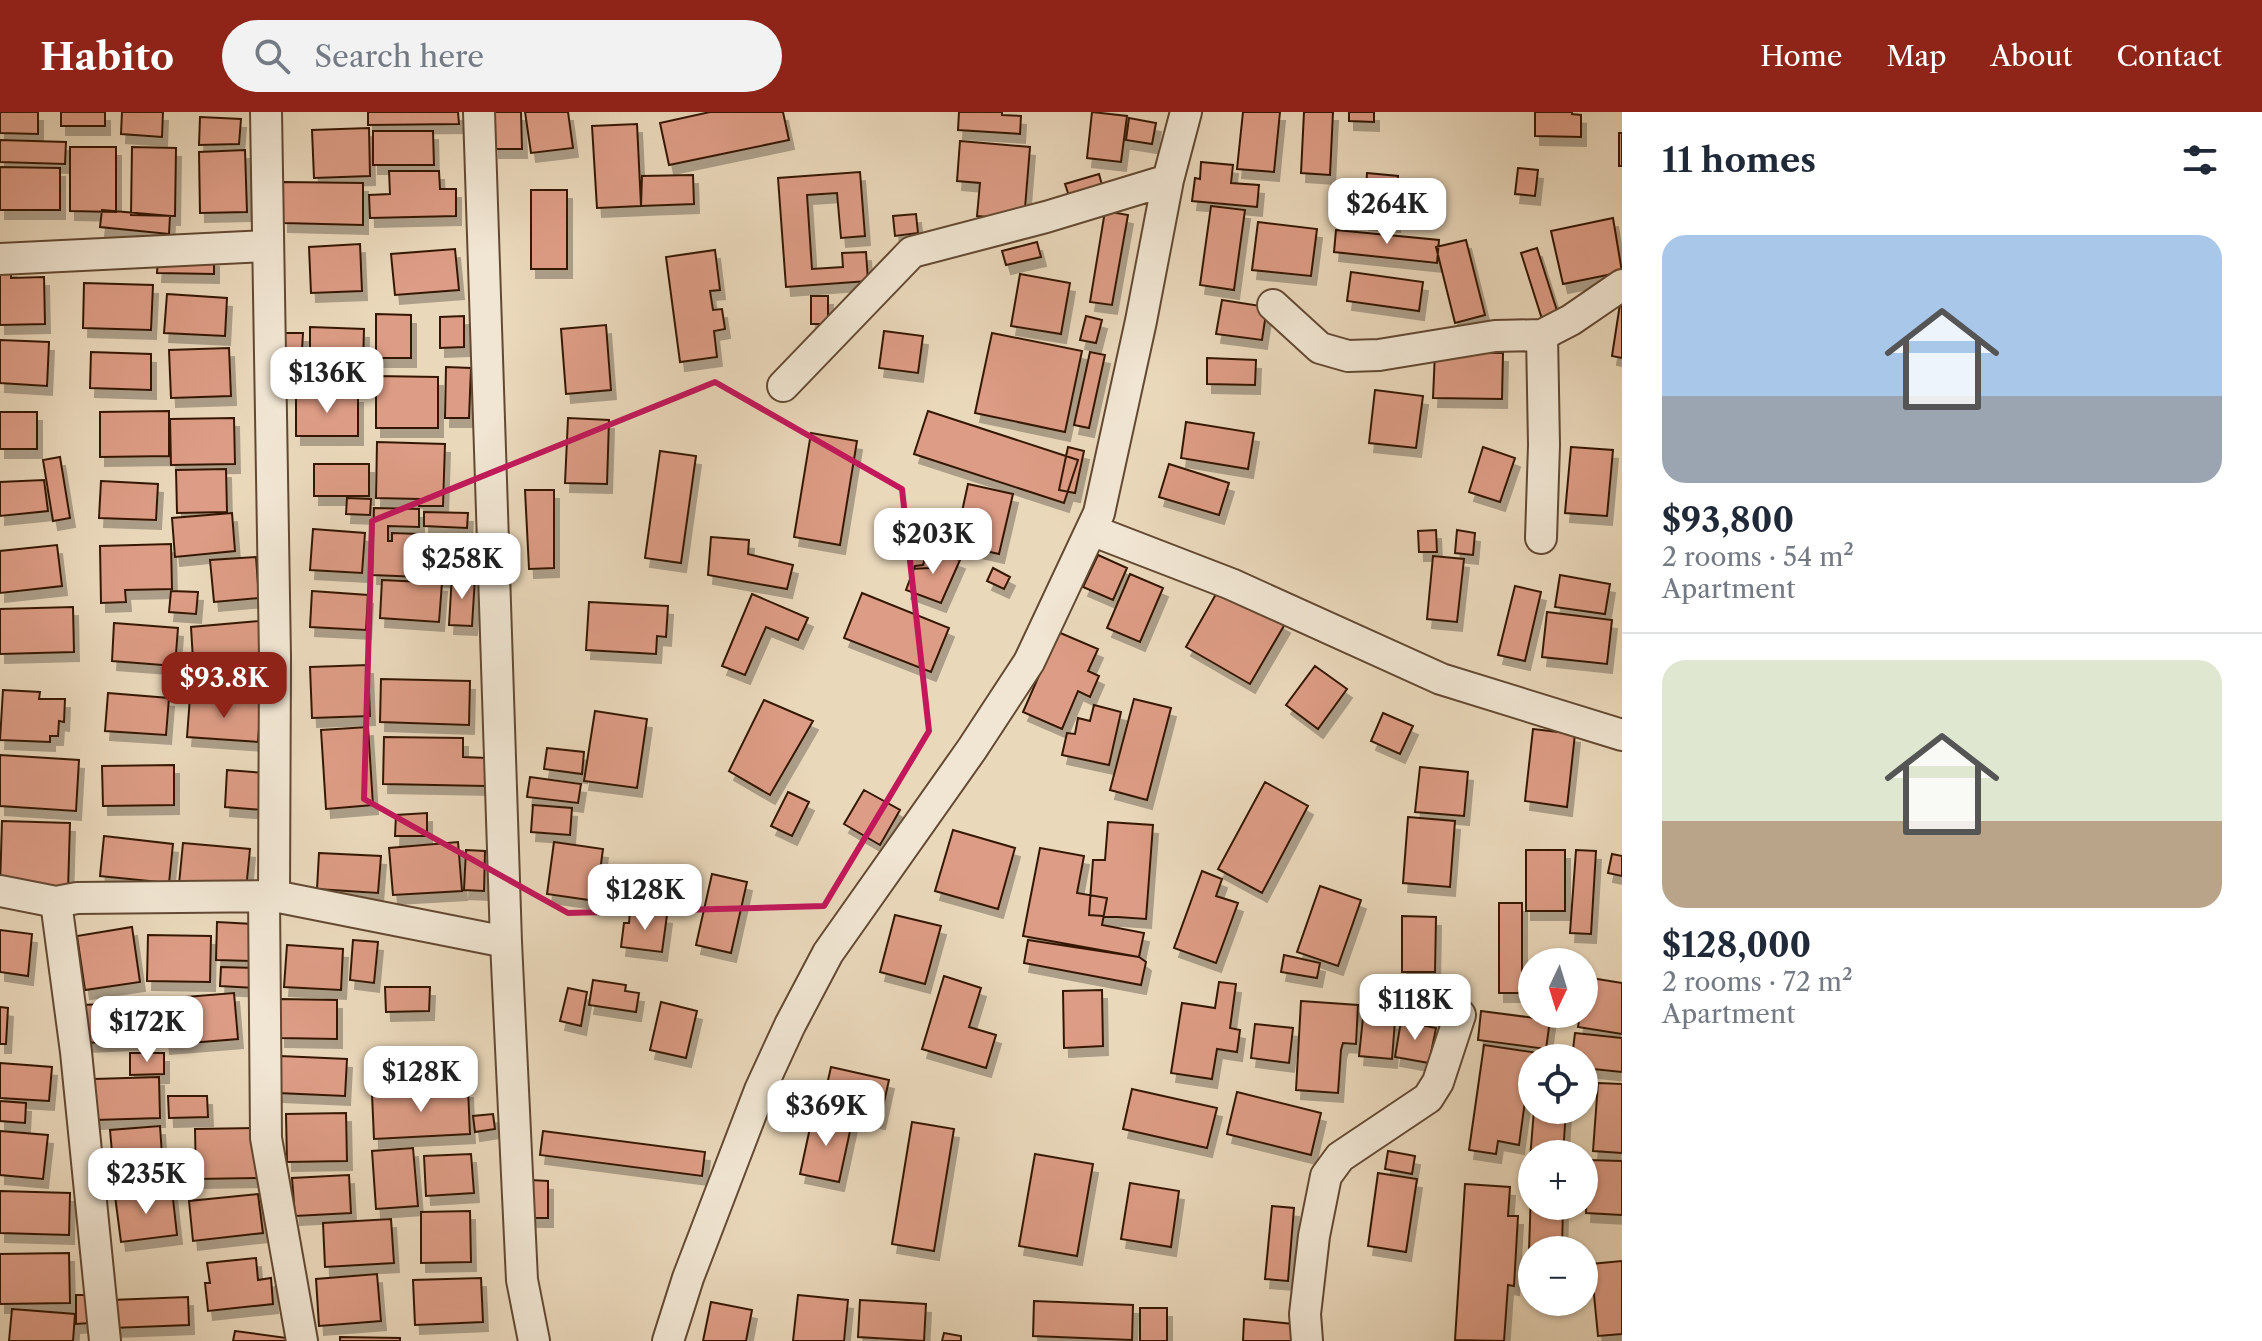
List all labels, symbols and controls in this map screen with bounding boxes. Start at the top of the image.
search box [222,20,782,92]
text: Habito [40,33,174,80]
icon: search [250,34,294,78]
text: Search here [314,38,484,75]
text: Home [1760,39,1842,73]
text: Map [1886,39,1946,73]
text: About [1990,39,2072,73]
text: Contact [2116,39,2222,73]
icon: filters [2178,138,2222,182]
text: 11 homes [1662,139,1816,181]
pin: $264K [1331,178,1443,246]
text: $264K [1346,188,1428,220]
icon: home [1870,287,2014,431]
pin: $136K [271,347,383,415]
text: $136K [288,357,366,389]
text: $93,800 [1662,499,1794,541]
pin: $203K [877,508,989,576]
text: $203K [892,518,974,550]
pin: $258K [406,533,518,601]
text: 2 rooms · 54 m² [1662,541,1854,573]
text: $258K [421,543,503,575]
text: Apartment [1662,573,1795,605]
pin: $93.8K [159,652,289,720]
text: $93.8K [180,662,268,694]
icon: home [1870,712,2014,856]
pin: $128K [589,864,701,932]
text: $128K [606,874,684,906]
text: $128,000 [1662,924,1811,966]
north arrow [1518,948,1598,1028]
map controls [1518,948,1598,1316]
text: 2 rooms · 72 m² [1662,966,1853,998]
pin: $118K [1359,974,1471,1042]
text: $118K [1378,984,1452,1016]
pin: $172K [91,996,203,1064]
text: Apartment [1662,998,1795,1030]
text: $172K [109,1006,185,1038]
button: locate [1518,1044,1598,1124]
pin: $128K [365,1046,477,1114]
text: $128K [382,1056,460,1088]
pin: $369K [770,1080,882,1148]
text: $369K [785,1090,867,1122]
button: + [1518,1140,1598,1220]
pin: $235K [90,1148,202,1216]
text: $235K [106,1158,186,1190]
button: − [1518,1236,1598,1316]

